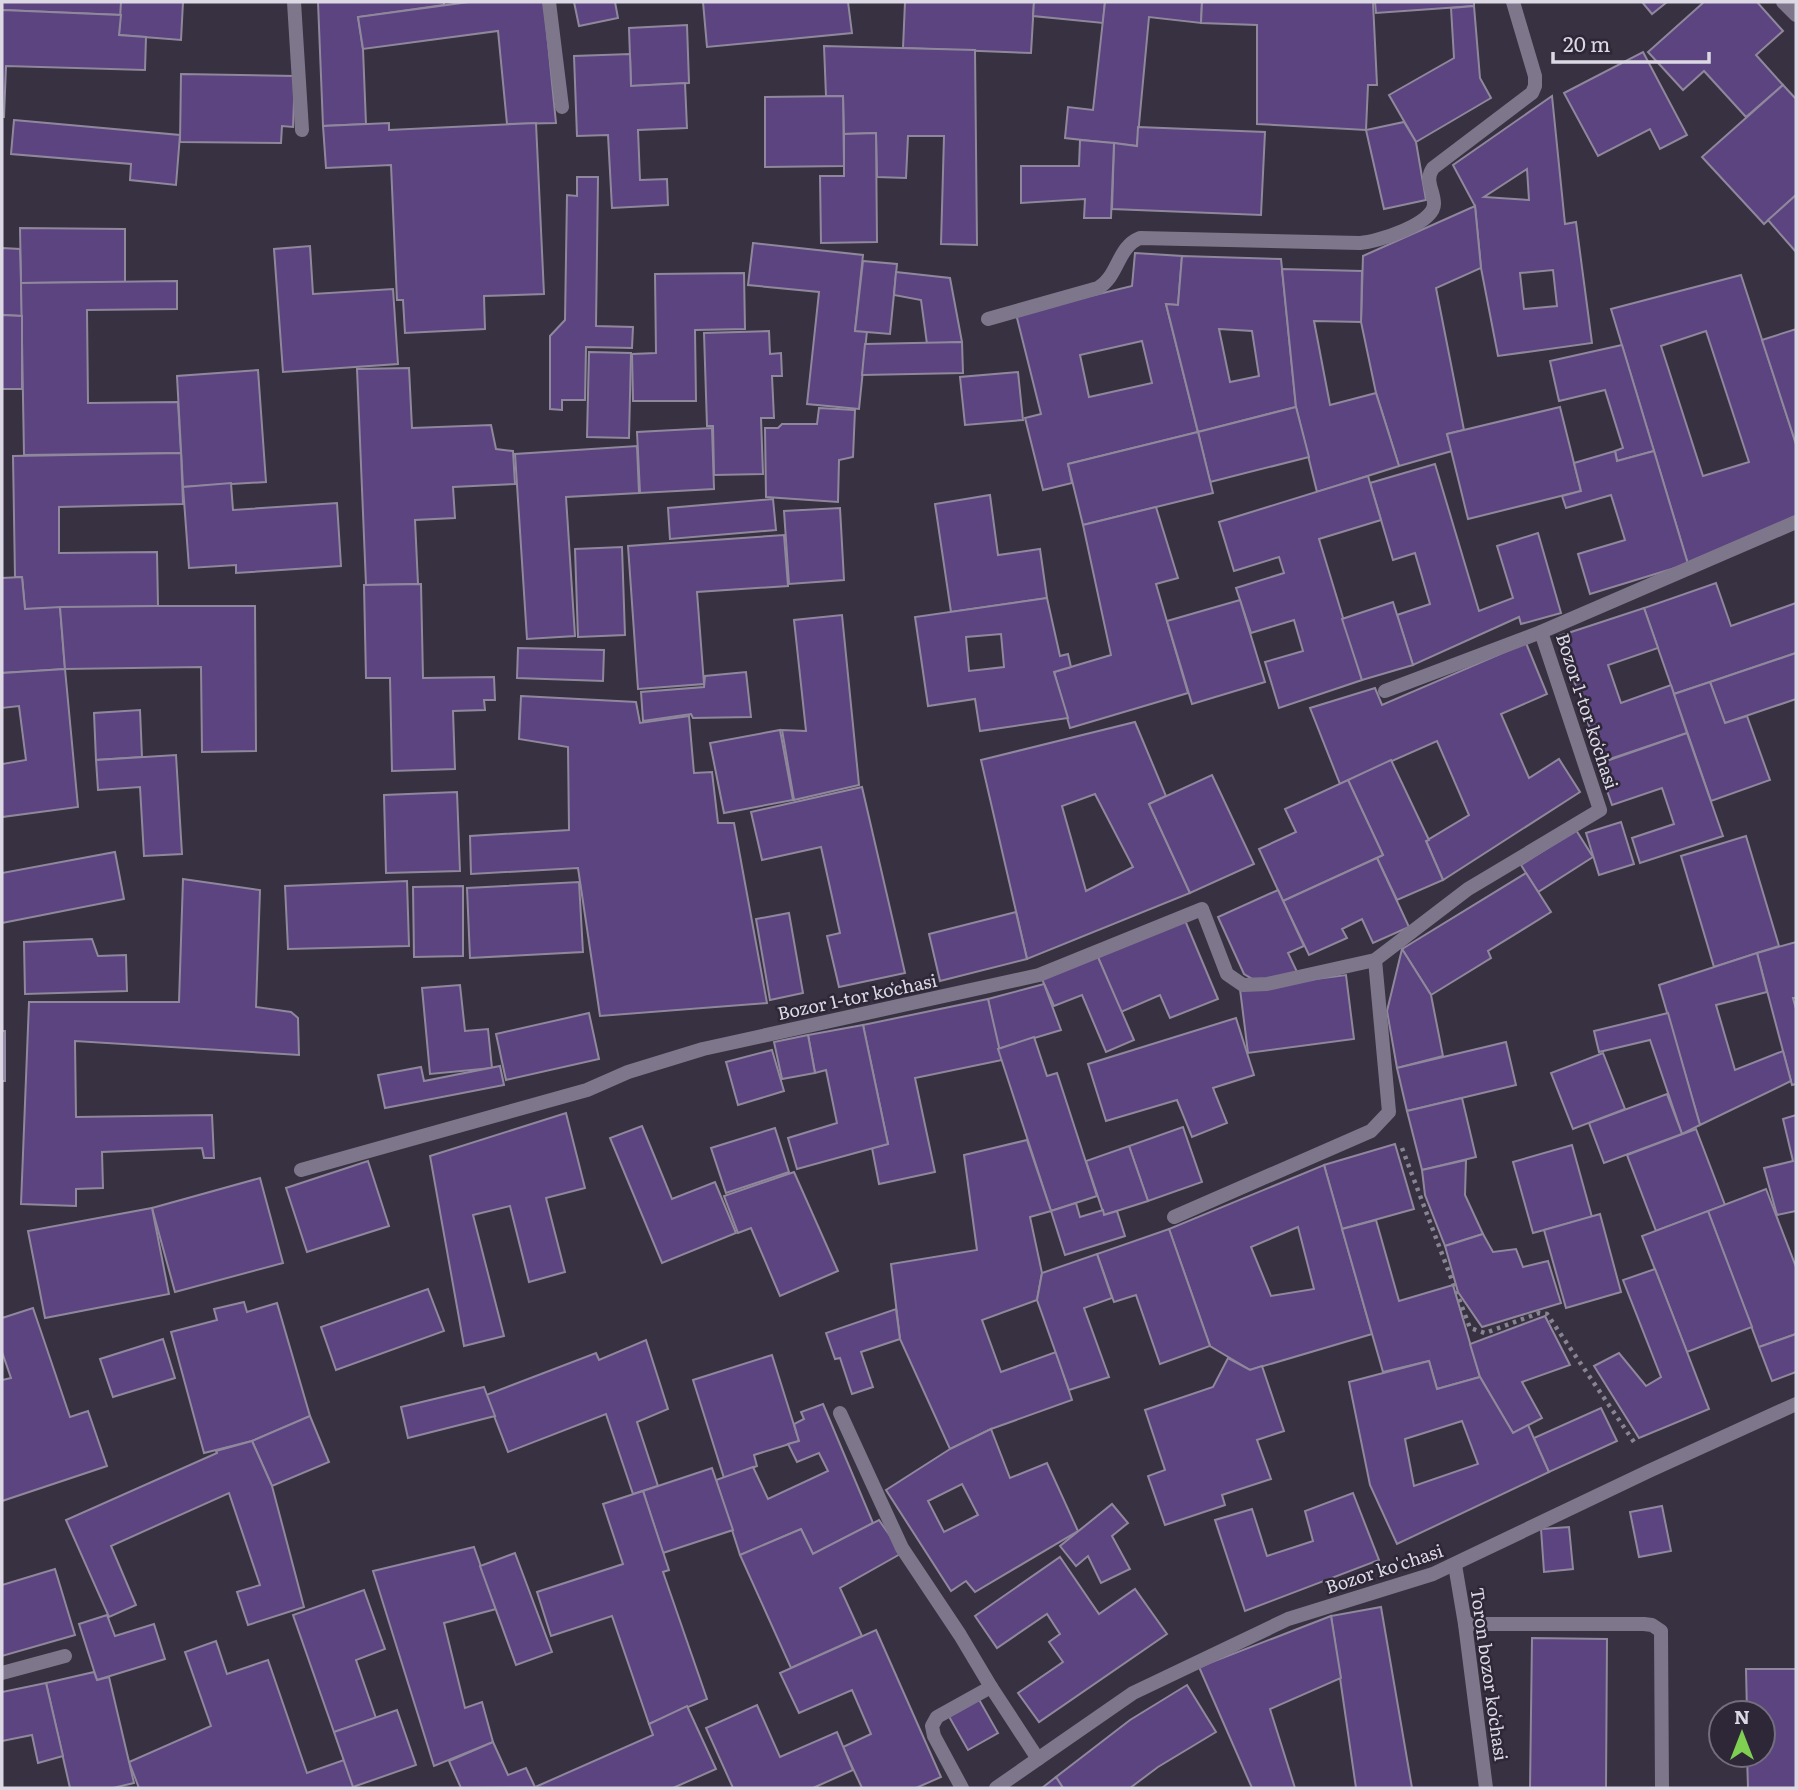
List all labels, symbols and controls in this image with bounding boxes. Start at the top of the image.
scale bar [1553,21,1709,65]
text: 20 m [1563,27,1610,58]
street label: Bozor 1-tor koʻchasi [1550,629,1626,793]
street label: Bozor 1-tor koʻchasi [775,966,939,1026]
street label: Bozor ko'chasi [1322,1536,1446,1600]
street label: Toron bozor koʻchasi [1464,1585,1516,1763]
north arrow [1707,1699,1777,1769]
text: N [1734,1702,1750,1730]

